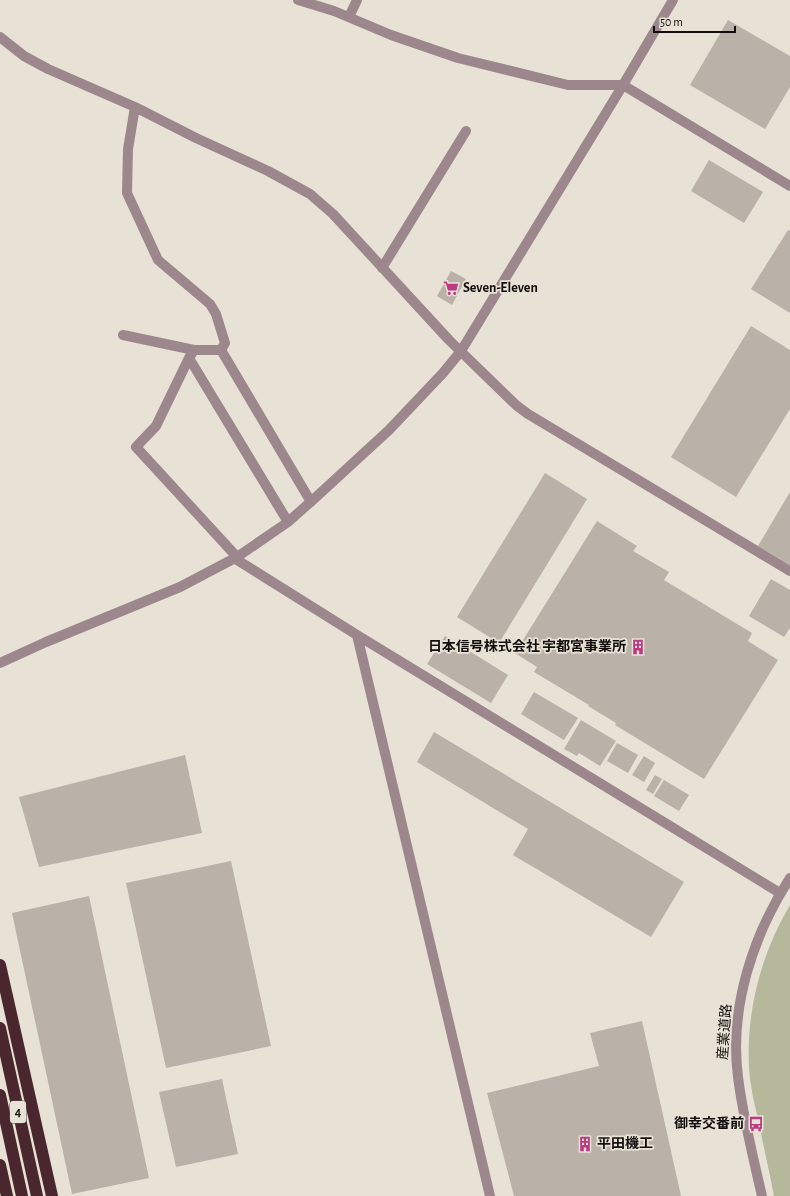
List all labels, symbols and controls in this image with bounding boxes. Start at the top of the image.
scale bar [654,8,735,34]
text: 50 m [660,16,683,28]
supermarket icon: Seven-Eleven [442,279,460,297]
place label: Seven-Eleven [463,281,538,295]
place label: 日本信号株式会社 宇都宮事業所 [428,638,626,654]
building icon: 日本信号株式会社 宇都宮事業所 [629,638,647,656]
street label: 産業道路 [715,1004,734,1060]
road number: 4 [10,1101,26,1123]
place label: 御幸交番前 [674,1115,744,1131]
bus stop icon: 御幸交番前 [747,1115,765,1133]
building icon: 平田機工 [576,1135,594,1153]
place label: 平田機工 [597,1135,653,1151]

